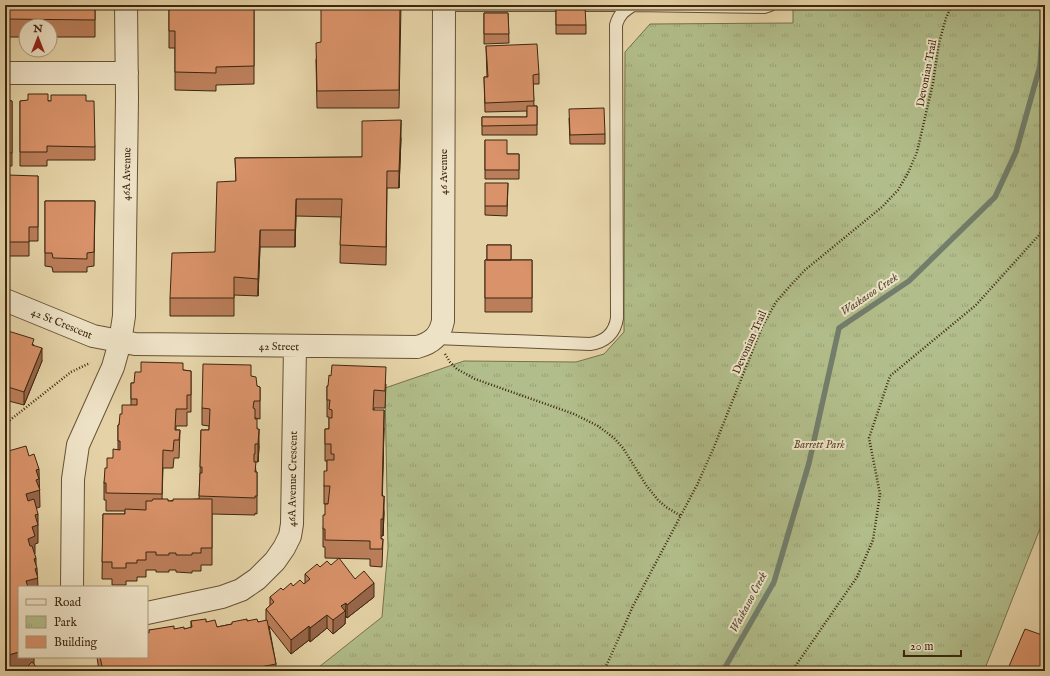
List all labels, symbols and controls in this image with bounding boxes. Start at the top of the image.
north arrow [18,18,58,58]
text: N [32,22,43,36]
street label: Devonian Trail [914,38,940,108]
street label: 46A Avenue [120,147,134,201]
street label: 46 Avenue [437,149,451,195]
water label: Waskasoo Creek [838,270,901,319]
street label: 42 St Crescent [29,305,95,343]
street label: Devonian Trail [730,308,770,376]
street label: 42 Street [259,340,299,354]
street label: 46A Avenue Crescent [285,431,301,527]
park label: Barrett Park [793,438,845,452]
water label: Waskasoo Creek [726,569,771,635]
legend [18,586,148,658]
text: Road [54,595,82,610]
text: Park [54,615,77,630]
scale bar [904,632,961,658]
text: Building [54,635,98,650]
text: 20 m [910,639,933,654]

